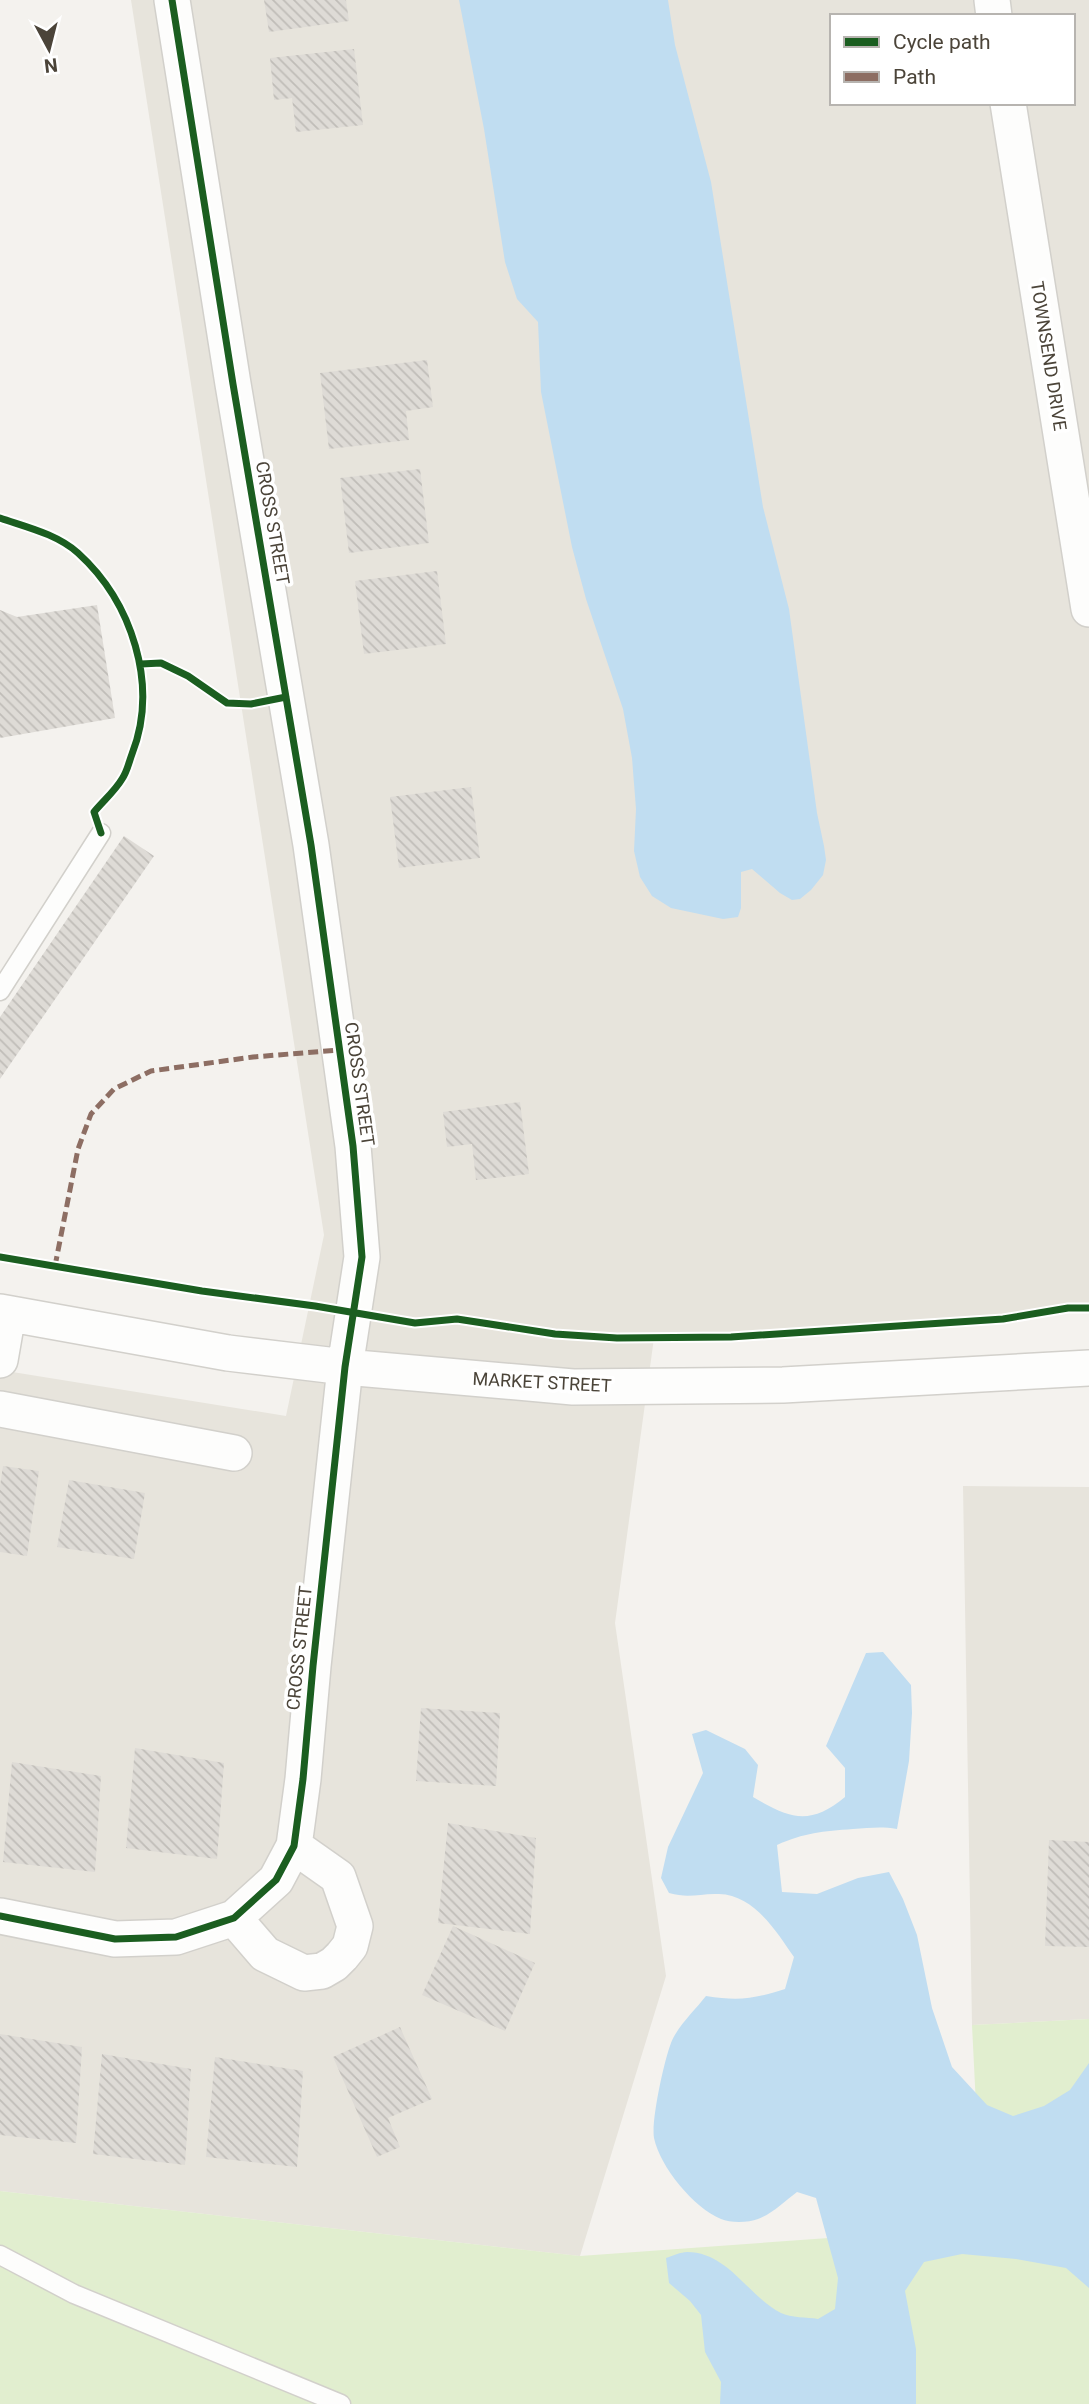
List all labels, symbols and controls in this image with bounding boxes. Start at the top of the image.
north arrow [14,14,84,84]
legend [830,14,1075,105]
text: Cycle path [893,30,991,54]
text: N [43,53,59,78]
text: Path [893,65,936,89]
street label: TOWNSEND DRIVE [1027,280,1071,432]
street label: CROSS STREET [252,460,294,587]
street label: CROSS STREET [341,1021,379,1148]
street label: MARKET STREET [472,1368,612,1396]
street label: CROSS STREET [282,1585,316,1711]

